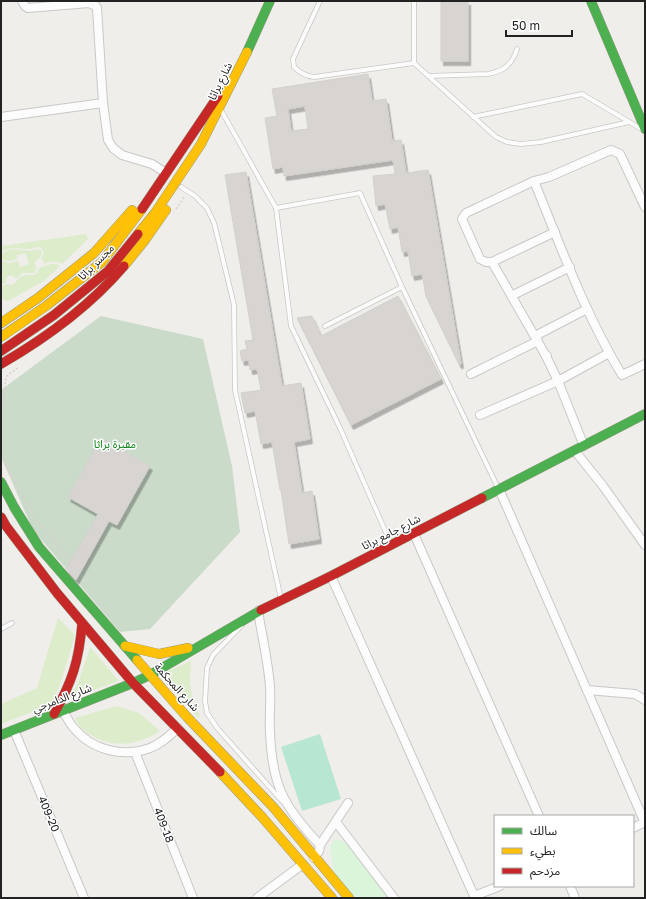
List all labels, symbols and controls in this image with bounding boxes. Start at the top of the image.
scale bar [506,12,572,38]
text: 50 m [512,18,540,33]
street label: شارع براثا [205,59,236,103]
street label: مجسر براثا [75,241,117,283]
park label: مقبرة براثا [94,437,136,451]
street label: شارع جامع براثا [359,511,424,554]
street label: شارع المحكمة [151,660,203,715]
street label: شارع الدامرجي [30,680,95,718]
street label: 409-20 [36,794,63,834]
street label: 409-18 [152,805,177,844]
legend [494,815,634,887]
text: سالك [530,823,557,838]
text: بطيء [530,843,556,861]
text: مزدحم [530,863,560,880]

